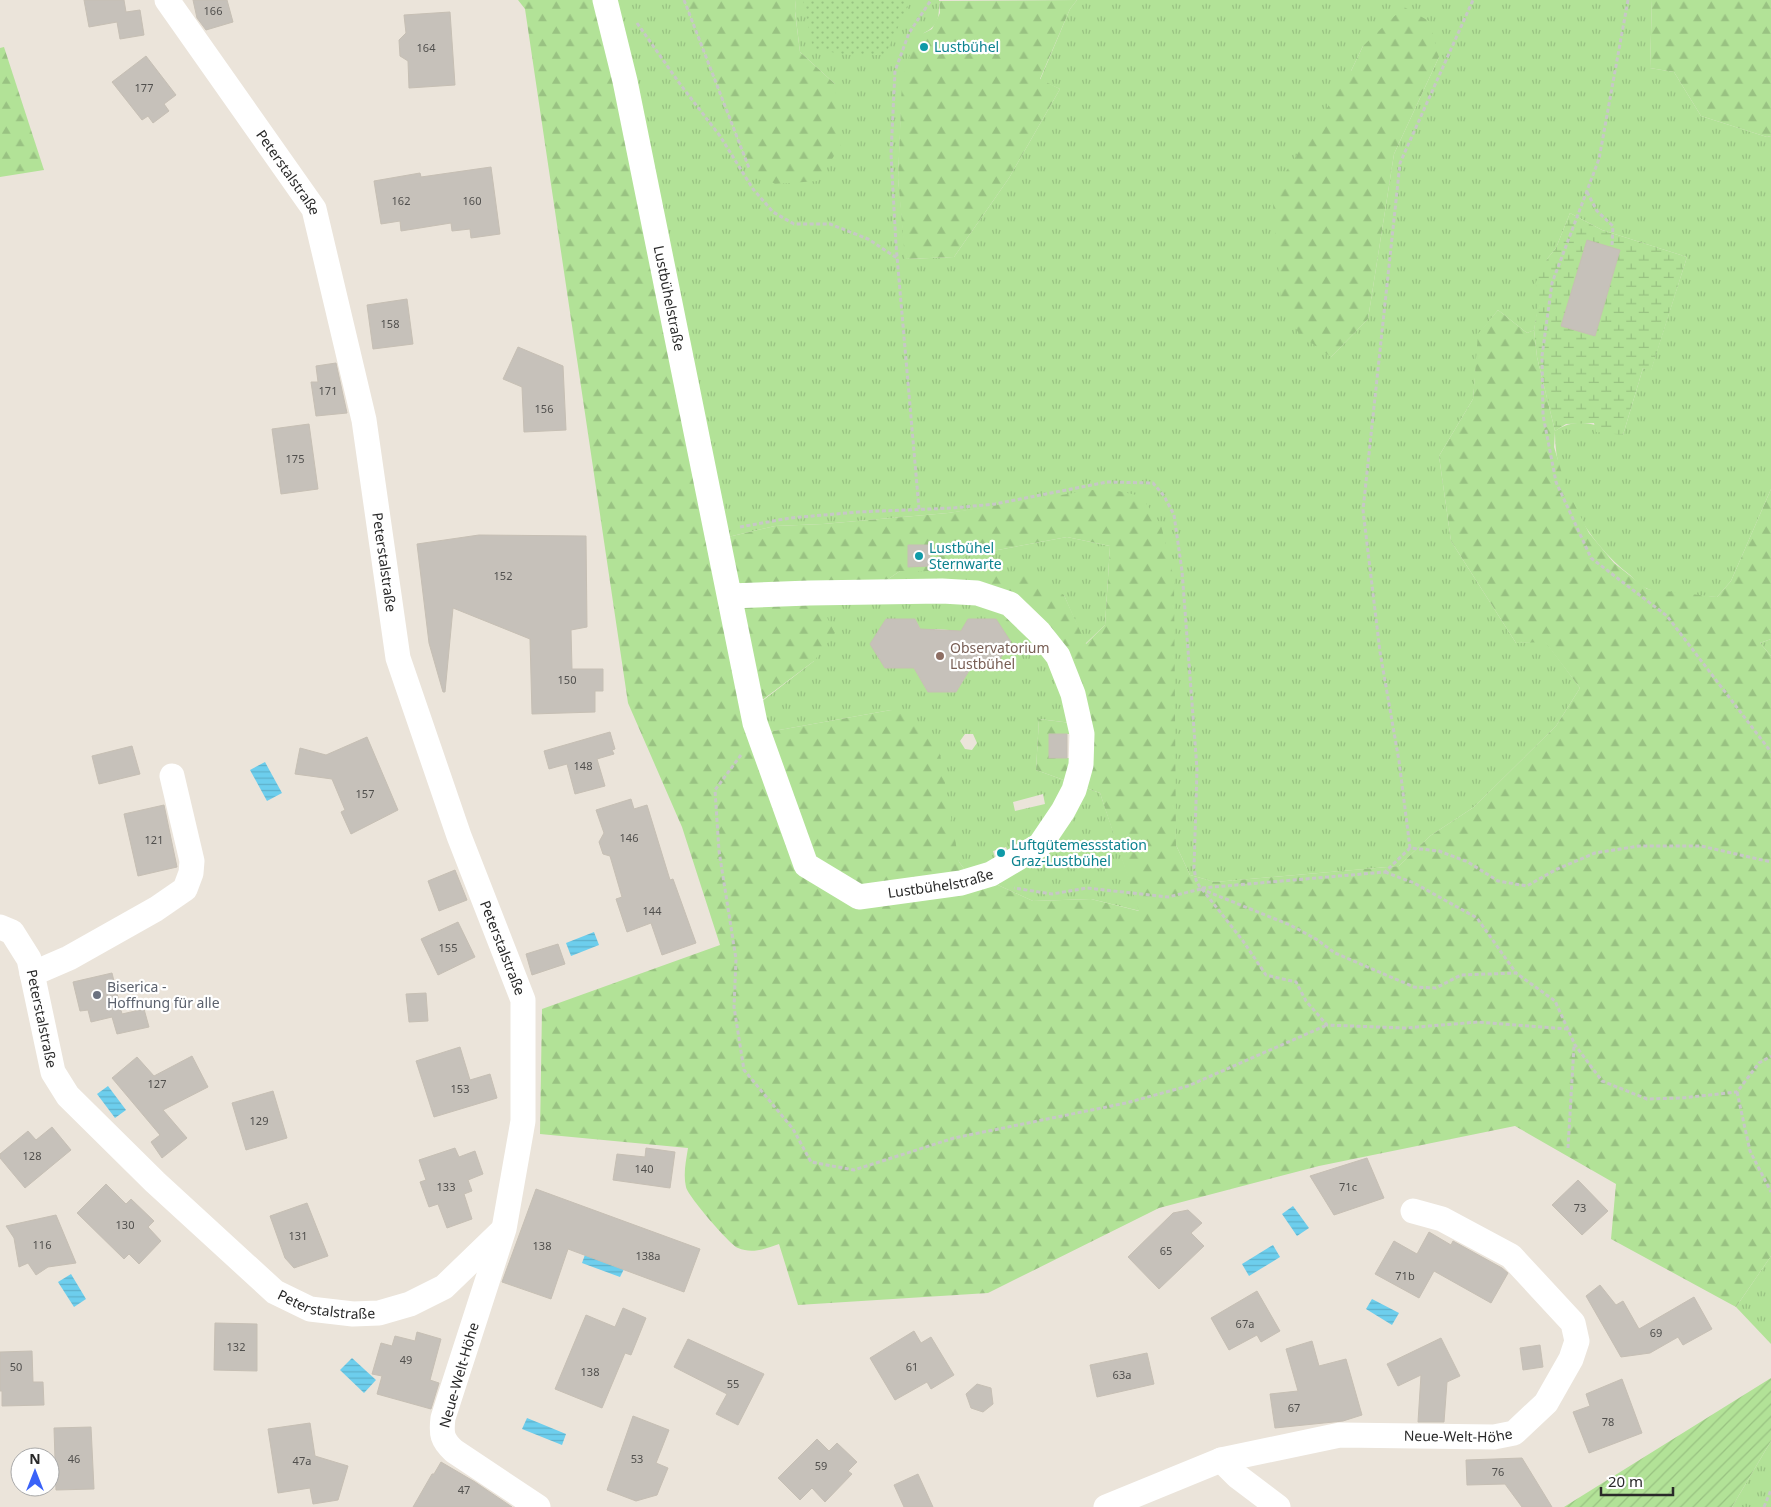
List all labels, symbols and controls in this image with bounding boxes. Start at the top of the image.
house number: 166 [204,3,222,18]
place label: Lustbühel [934,37,999,56]
house number: 164 [417,40,436,55]
marker: Lustbühel [918,41,930,53]
house number: 177 [135,80,153,95]
street label: Peterstalstraße [252,126,325,217]
house number: 162 [392,193,410,208]
house number: 160 [463,193,481,208]
street label: Lustbühelstraße [650,244,689,353]
house number: 158 [381,316,399,331]
house number: 171 [319,383,337,398]
house number: 156 [535,401,553,416]
house number: 175 [286,451,304,466]
street label: Peterstalstraße [368,511,401,613]
place label: Lustbühel Sternwarte [929,538,1002,573]
marker: Lustbühel Sternwarte [913,550,925,562]
house number: 152 [494,568,512,583]
place label: Observatorium Lustbühel [950,638,1050,673]
marker: Observatorium Lustbühel [934,650,946,662]
house number: 150 [558,672,576,687]
house number: 148 [574,758,592,773]
house number: 157 [356,786,374,801]
house number: 146 [620,830,638,845]
house number: 121 [145,832,163,847]
place label: Luftgütemessstation Graz-Lustbühel [1011,835,1147,870]
marker: Luftgütemessstation Graz-Lustbühel [995,847,1007,859]
street label: Lustbühelstraße [887,864,996,902]
street label: Peterstalstraße [476,897,530,998]
house number: 144 [643,903,662,918]
house number: 155 [439,940,457,955]
street label: Peterstalstraße [22,968,62,1070]
place label: Biserica - Hoffnung für alle [107,977,220,1012]
marker: Biserica - Hoffnung für alle [91,989,103,1001]
house number: 127 [148,1076,166,1091]
house number: 153 [451,1081,469,1096]
house number: 129 [250,1113,268,1128]
house number: 128 [23,1148,41,1163]
house number: 140 [635,1161,653,1176]
house number: 133 [437,1179,455,1194]
house number: 71c [1339,1179,1357,1194]
house number: 73 [1574,1200,1586,1215]
house number: 130 [116,1217,134,1232]
house number: 131 [289,1228,307,1243]
house number: 116 [33,1237,51,1252]
house number: 138 [533,1238,551,1253]
house number: 65 [1160,1243,1172,1258]
house number: 138a [635,1248,661,1263]
house number: 71b [1395,1268,1415,1283]
street label: Peterstalstraße [275,1285,376,1323]
house number: 67a [1236,1316,1254,1331]
street label: Neue-Welt-Höhe [434,1320,483,1430]
house number: 69 [1650,1325,1662,1340]
house number: 132 [227,1339,245,1354]
house number: 49 [400,1352,412,1367]
house number: 50 [10,1359,22,1374]
house number: 61 [906,1359,918,1374]
house number: 138 [581,1364,599,1379]
house number: 63a [1113,1367,1131,1382]
house number: 55 [727,1376,739,1391]
house number: 67 [1288,1400,1300,1415]
house number: 78 [1602,1414,1614,1429]
street label: Neue-Welt-Höhe [1404,1424,1514,1446]
north arrow [10,1447,60,1497]
text: N [29,1449,41,1468]
house number: 46 [68,1451,80,1466]
house number: 53 [631,1451,643,1466]
house number: 47a [293,1453,311,1468]
house number: 59 [815,1458,827,1473]
house number: 76 [1492,1464,1504,1479]
scale bar [1601,1464,1674,1496]
text: 20 m [1608,1471,1643,1491]
house number: 47 [458,1482,470,1497]

